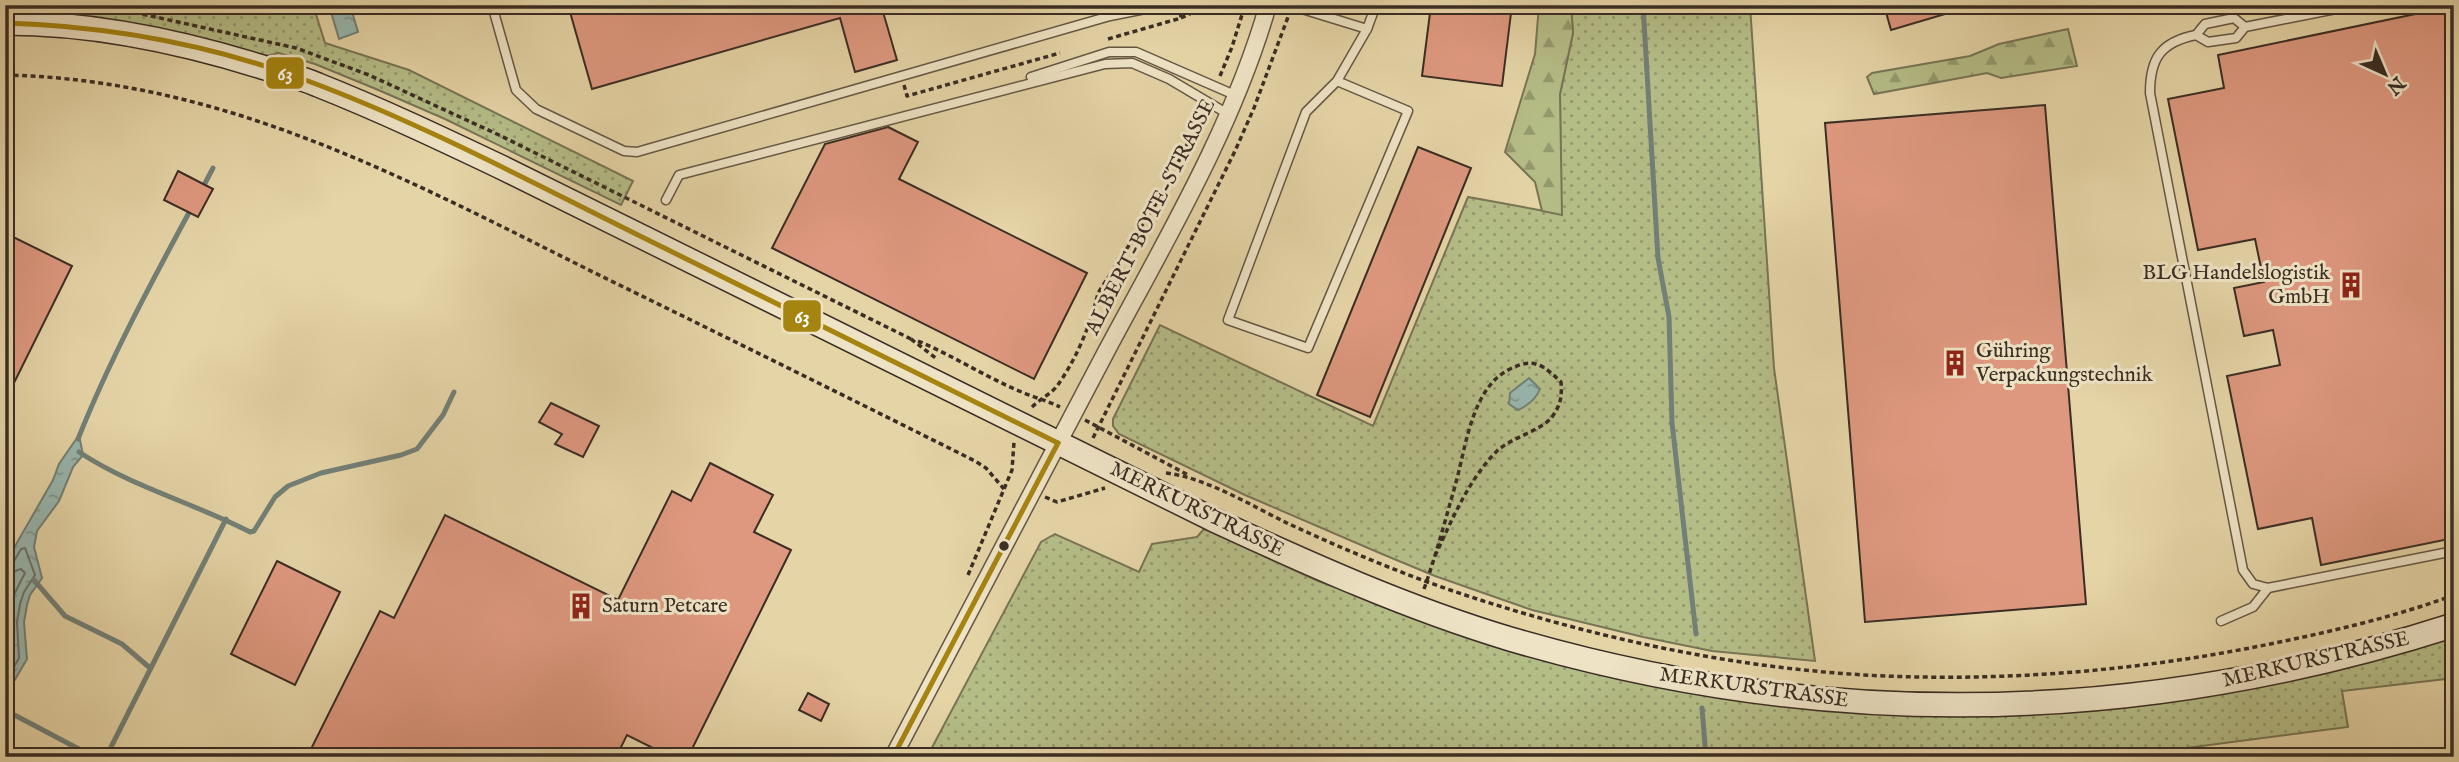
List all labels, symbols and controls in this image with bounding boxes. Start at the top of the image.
north arrow [2350,38,2420,108]
line badge: 63 [265,56,305,90]
text: 63 [277,63,293,87]
text: N [2381,70,2410,100]
street label: ALBERT-BOTE-STRASSE [1079,94,1222,340]
place label: BLG Handelslogistik GmbH [2142,260,2331,311]
building icon: BLG Handelslogistik GmbH [2336,270,2366,300]
line badge: 63 [782,299,822,333]
text: 63 [794,306,810,330]
place label: Gühring Verpackungstechnik [1975,338,2153,389]
building icon: Gühring Verpackungstechnik [1940,348,1970,378]
street label: MERKURSTRASSE [1105,456,1289,564]
unlabelled marker [997,539,1011,553]
building icon: Saturn Petcare [566,591,596,621]
place label: Saturn Petcare [602,593,728,620]
street label: MERKURSTRASSE [2220,625,2412,695]
street label: MERKURSTRASSE [1658,661,1850,715]

